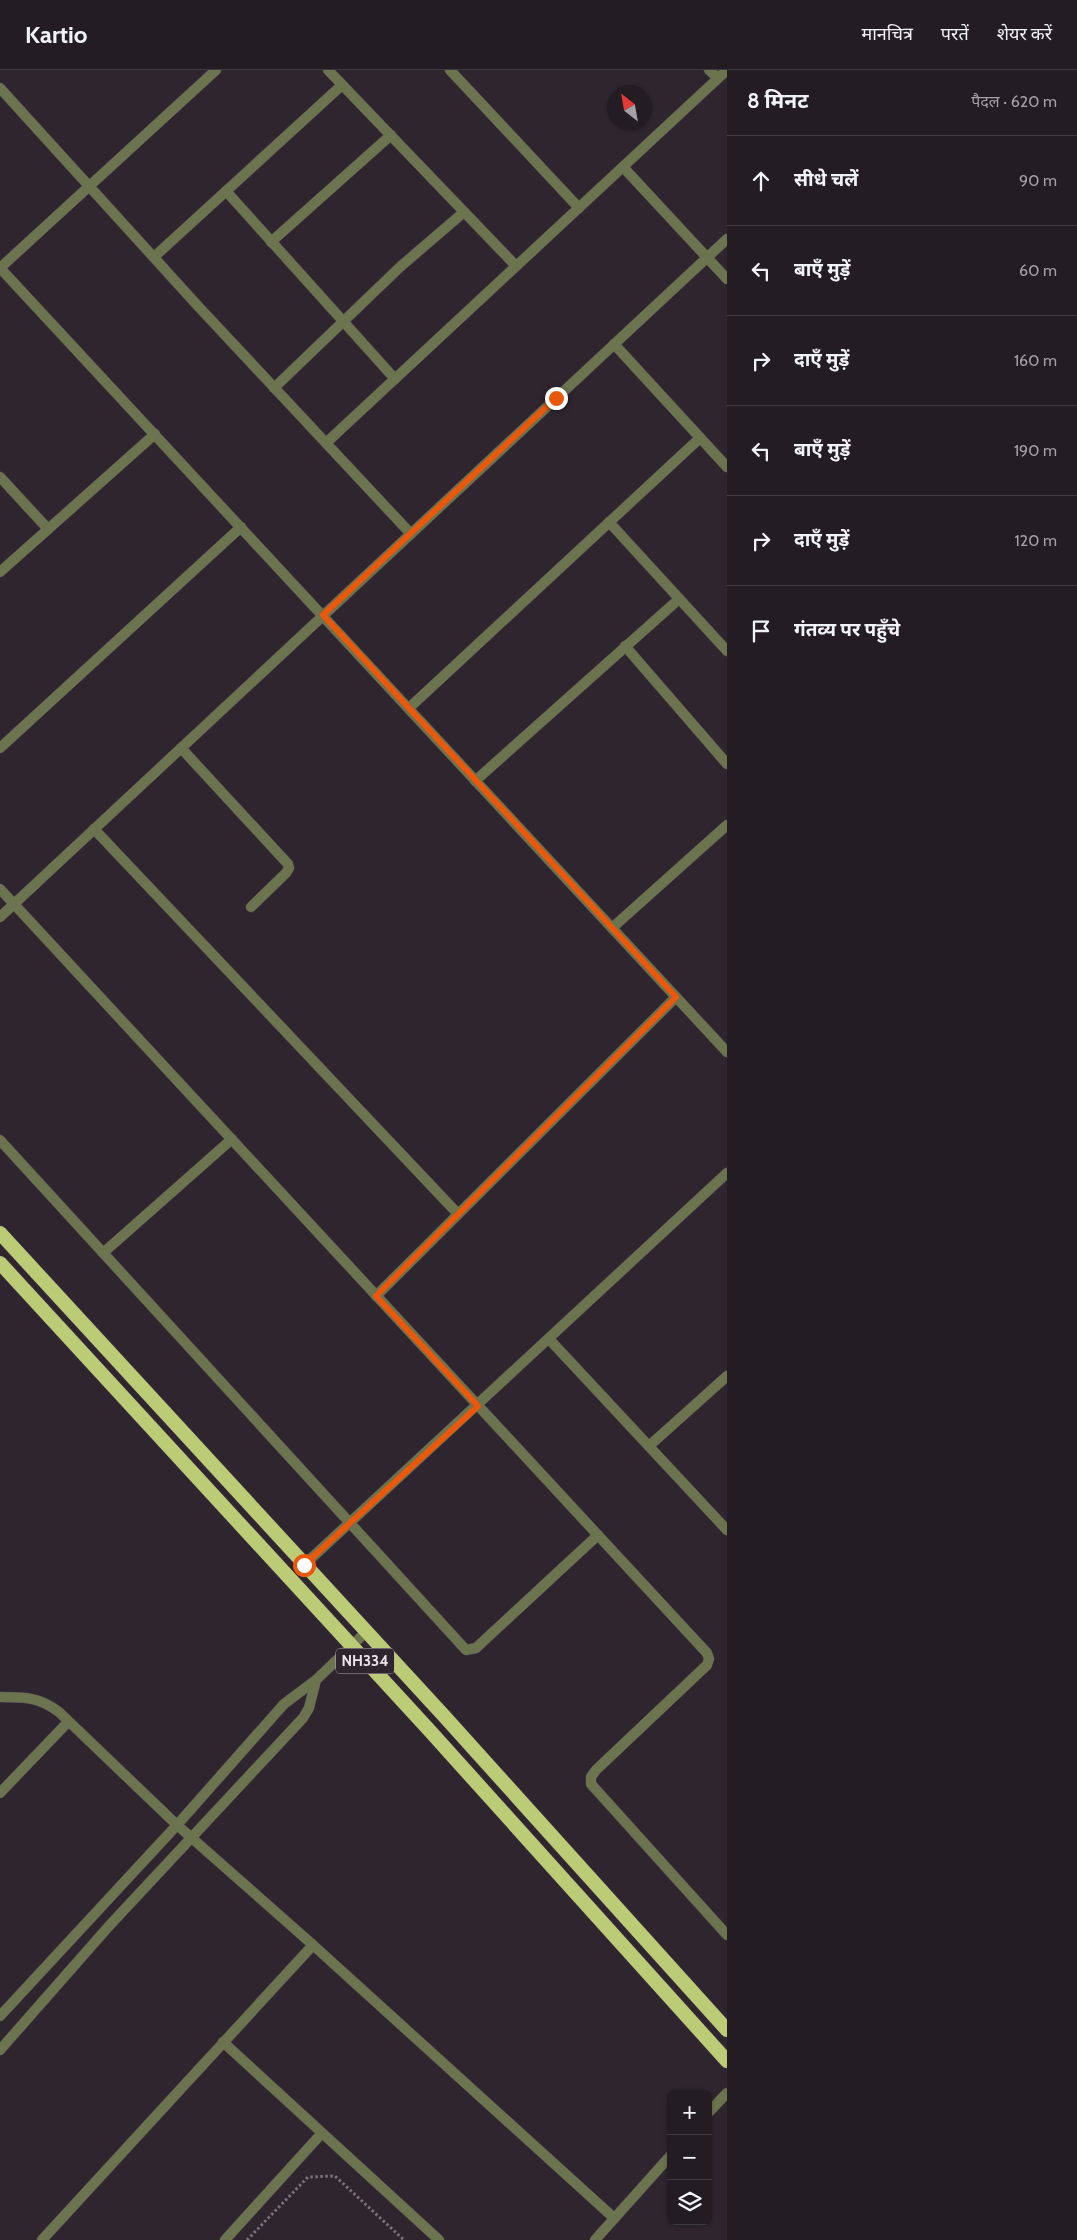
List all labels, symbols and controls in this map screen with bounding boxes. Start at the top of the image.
text: Kartio [25,20,88,49]
text: मानचित्र [861,23,913,45]
text: परतें [941,23,969,45]
text: शेयर करें [997,23,1052,45]
north arrow [607,85,652,130]
text: 8 मिनट [747,88,809,113]
text: पैदल · 620 m [971,92,1057,111]
icon: ahead [747,167,775,195]
text: सीधे चलें [794,168,858,191]
text: 90 m [1019,171,1057,190]
icon: left [747,257,775,285]
text: बाएँ मुड़ें [794,258,850,281]
text: 60 m [1019,261,1057,280]
icon: right [747,347,775,375]
text: दाएँ मुड़ें [794,348,849,371]
text: 160 m [1014,351,1057,370]
route end [545,387,568,410]
icon: left [747,437,775,465]
text: बाएँ मुड़ें [794,438,850,461]
text: 190 m [1014,441,1057,460]
icon: right [747,527,775,555]
text: दाएँ मुड़ें [794,528,849,551]
text: 120 m [1015,531,1057,550]
icon: arrive [747,617,775,645]
text: गंतव्य पर पहुँचे [794,618,900,641]
route start [293,1554,316,1577]
road number: NH334 [336,1648,394,1674]
map controls [667,2090,712,2225]
button: + [667,2090,712,2135]
button: − [667,2135,712,2180]
button: layers [667,2180,712,2225]

